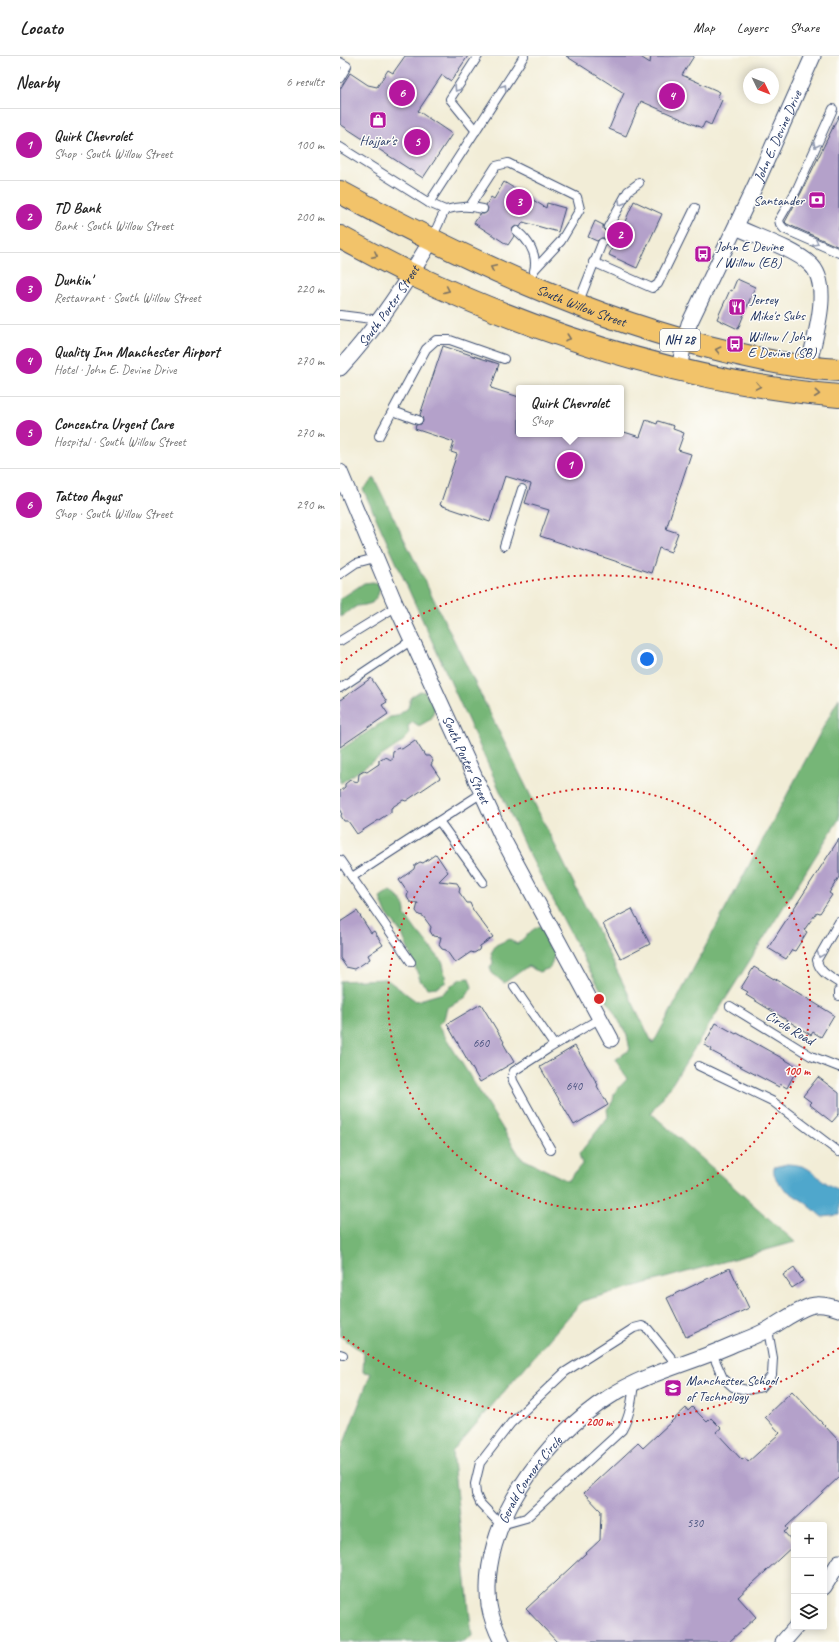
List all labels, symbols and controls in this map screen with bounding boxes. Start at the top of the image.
text: Locato [20,16,63,40]
text: Map [693,19,715,36]
text: Layers [737,19,768,36]
text: Share [790,19,819,36]
north arrow [743,68,779,104]
text: Nearby [16,72,59,93]
text: 6 results [286,74,324,90]
pin: 6 [389,78,415,108]
pin: 4 [659,81,685,111]
one-way arrow [455,84,462,91]
one-way arrow [499,84,507,91]
street label: John E. Devine Drive [749,86,806,185]
shop icon: Hajjar's [368,110,388,130]
text: Quirk Chevrolet [54,127,132,146]
pin: 5 [404,127,430,157]
place label: Hajjar's [360,132,398,149]
text: 1 [26,137,32,153]
text: 100 m [296,137,324,153]
one-way arrow [813,141,821,148]
text: Shop · South Willow Street [54,146,172,162]
pin: 3 [506,187,532,217]
bank icon: Santander [807,190,827,210]
place label: Santander [753,192,805,209]
text: TD Bank [54,199,100,218]
one-way arrow [619,199,626,206]
text: 2 [26,209,32,225]
text: 200 m [296,209,324,225]
text: Bank · South Willow Street [54,218,173,234]
pin: 2 [607,220,633,250]
place label: John E Devine / Willow (EB) [715,238,784,271]
one-way arrow [812,238,819,246]
bus stop icon: John E Devine / Willow (EB) [693,244,713,264]
one-way arrow [370,250,378,258]
street label: South Porter Street [354,261,423,350]
one-way arrow [489,265,497,273]
text: Dunkin' [54,271,92,290]
text: 3 [26,281,32,297]
text: 220 m [296,281,324,297]
street label: South Willow Street [534,281,630,331]
one-way arrow [443,285,451,293]
text: Restaurant · South Willow Street [54,290,201,306]
place label: Jersey Mike's Subs [749,291,806,324]
restaurant icon: Jersey Mike's Subs [727,297,747,317]
place label: Willow / John E Devine (SB) [748,328,818,361]
road number: NH 28 [660,329,700,351]
one-way arrow [565,333,572,341]
bus stop icon: Willow / John E Devine (SB) [725,334,745,354]
text: Quality Inn Manchester Airport [54,343,219,362]
one-way arrow [715,346,721,354]
text: 4 [26,353,32,369]
text: 270 m [296,353,324,369]
text: Hotel · John E. Devine Drive [54,362,177,378]
one-way arrow [755,382,761,390]
popup [516,385,624,437]
one-way arrow [813,389,820,398]
text: Quirk Chevrolet [531,394,609,413]
text: Shop [531,413,553,429]
text: Concentra Urgent Care [54,415,173,434]
text: 5 [26,425,32,441]
text: 270 m [296,425,324,441]
text: Hospital · South Willow Street [54,434,186,450]
pin: 1 [557,450,583,480]
text: Tattoo Angus [54,487,121,506]
text: 6 [26,497,32,513]
text: 290 m [296,497,324,513]
text: Shop · South Willow Street [54,506,172,522]
your location [637,649,657,669]
street label: South Porter Street [439,712,495,807]
one-way arrow [816,952,824,959]
centre of rings [592,992,606,1006]
street label: Circle Road [763,1007,819,1050]
house number: 660 [473,1035,491,1051]
text: 100 m [784,1063,811,1079]
house number: 640 [566,1078,584,1094]
place label: Manchester School of Technology [686,1372,779,1405]
school or university icon: Manchester School of Technology [663,1378,683,1398]
text: 200 m [586,1414,613,1430]
street label: Gerald Connors Circle [494,1431,566,1526]
house number: 530 [687,1515,705,1531]
map controls [791,1522,827,1630]
button: + [791,1522,827,1558]
button: − [791,1558,827,1594]
button: layers [791,1594,827,1630]

